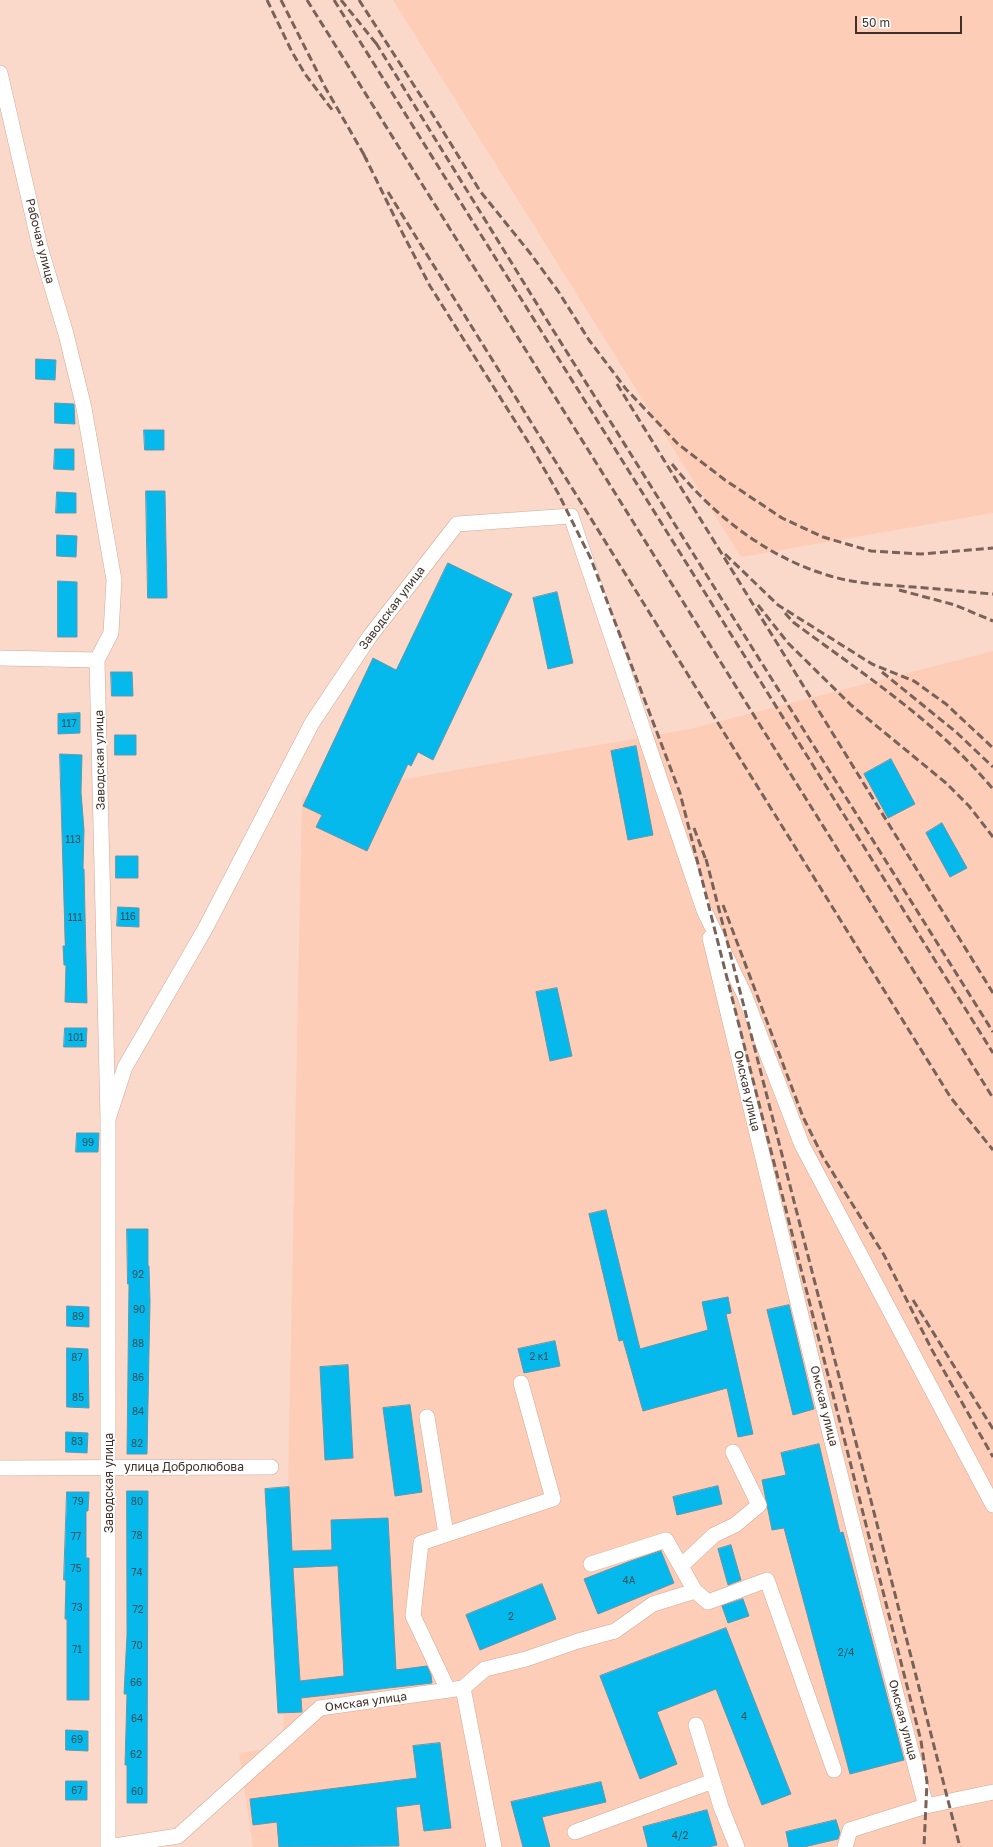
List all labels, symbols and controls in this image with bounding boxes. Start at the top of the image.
scale bar [857,8,964,34]
text: 50 m [862,15,890,30]
street label: Рабочая улица [22,197,58,285]
street label: Заводская улица [356,563,428,653]
street label: Заводская улица [92,710,108,810]
house number: 117 [62,718,76,730]
house number: 113 [65,834,81,846]
house number: 116 [120,911,136,923]
house number: 111 [68,912,82,924]
house number: 101 [68,1032,84,1044]
street label: Омская улица [731,1049,763,1133]
house number: 99 [82,1137,94,1149]
house number: 92 [132,1269,144,1281]
house number: 90 [133,1304,145,1316]
house number: 89 [72,1311,84,1323]
house number: 88 [132,1338,144,1350]
house number: 2 к1 [530,1351,548,1363]
house number: 87 [71,1352,83,1364]
street label: Омская улица [807,1364,841,1448]
house number: 86 [132,1372,144,1384]
house number: 85 [72,1392,84,1404]
house number: 84 [132,1406,144,1418]
street label: Заводская улица [102,1433,116,1533]
house number: 83 [71,1436,83,1448]
house number: 82 [131,1438,143,1450]
street label: улица Добролюбова [124,1460,244,1474]
house number: 79 [72,1496,84,1508]
house number: 80 [131,1496,143,1508]
house number: 78 [131,1530,143,1542]
house number: 77 [71,1531,81,1543]
house number: 75 [70,1563,82,1575]
house number: 74 [131,1567,143,1579]
house number: 4А [623,1575,635,1587]
house number: 73 [71,1602,83,1614]
house number: 72 [132,1604,144,1616]
house number: 2 [508,1611,514,1623]
house number: 70 [131,1640,143,1652]
house number: 71 [72,1644,82,1656]
house number: 2/4 [838,1647,854,1659]
house number: 66 [130,1677,142,1689]
street label: Омская улица [885,1678,921,1762]
street label: Омская улица [324,1689,408,1715]
house number: 4 [741,1711,747,1723]
house number: 64 [131,1713,143,1725]
house number: 69 [71,1734,83,1746]
house number: 62 [130,1749,142,1761]
house number: 67 [71,1785,83,1797]
house number: 60 [131,1786,143,1798]
house number: 4/2 [672,1830,688,1842]

